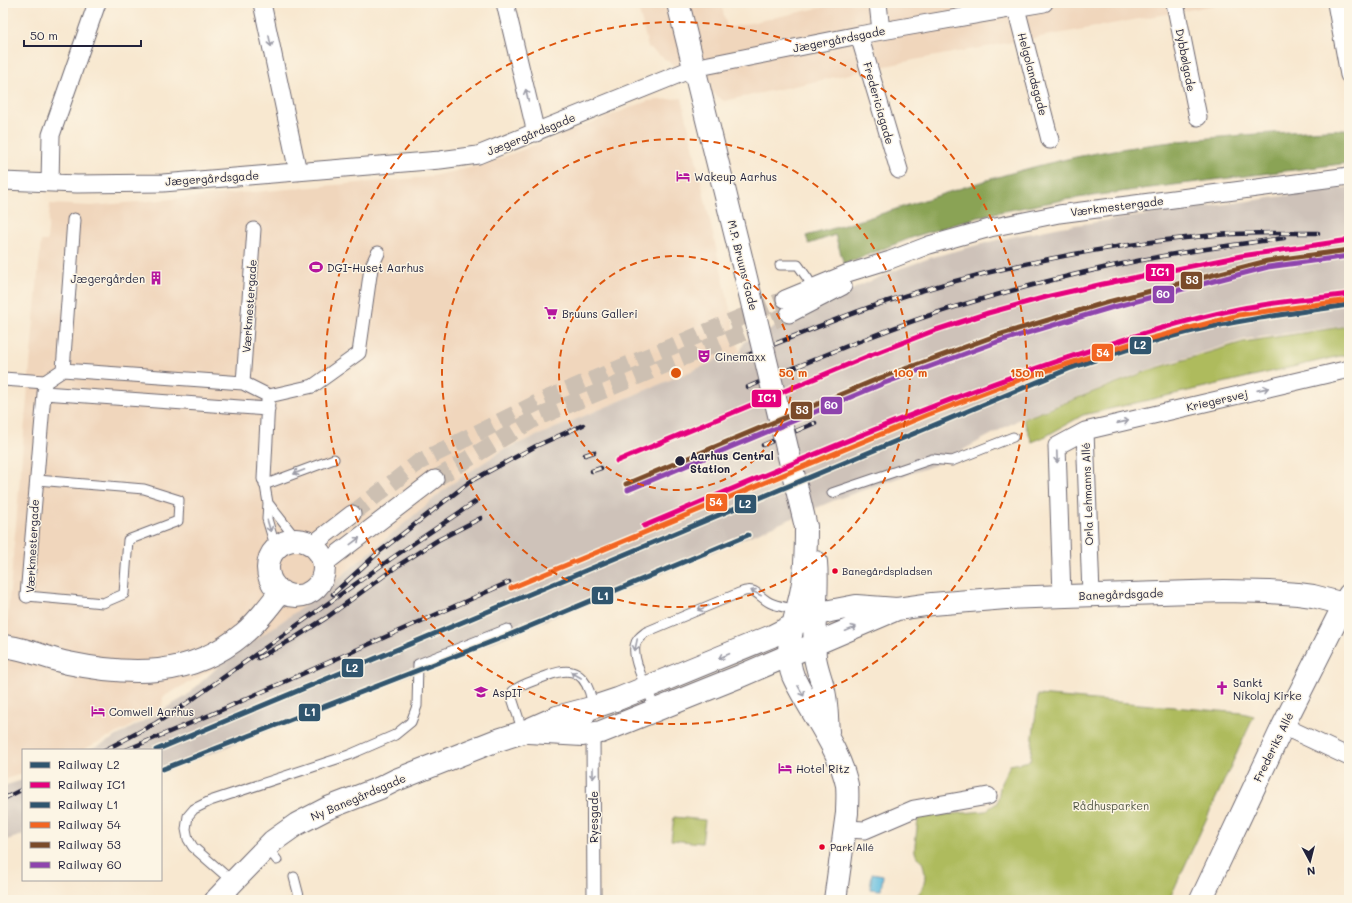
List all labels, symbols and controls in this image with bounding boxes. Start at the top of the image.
scale bar [24,22,141,48]
street label: Jægergårdsgade [791,23,887,55]
text: 50 m [30,27,58,43]
street label: Dybbølgade [1173,27,1199,93]
street label: Helgolandsgade [1015,31,1051,117]
one-way arrow [267,34,275,47]
street label: Fredericiagade [860,60,898,146]
one-way arrow [522,89,530,102]
street label: Jægergårdsgade [485,109,578,159]
street label: Jægergårdsgade [165,167,260,189]
hotel icon: Wakeup Aarhus [675,168,691,184]
place label: Wakeup Aarhus [694,169,777,184]
street label: Værkmestergade [1070,193,1165,219]
street label: M.P. Bruuns Gade [725,218,762,312]
street label: Værkmestergade [238,259,260,353]
sports icon: DGI-Huset Aarhus [308,259,324,275]
place label: DGI-Huset Aarhus [327,260,424,275]
line badge: IC1 [1145,263,1175,282]
text: IC1 [1151,264,1169,279]
building icon: Jægergården [148,270,164,286]
place label: Jægergården [70,271,145,286]
line badge: 53 [1180,271,1203,290]
text: 53 [1185,272,1199,287]
line badge: 60 [1152,285,1175,304]
text: 60 [1156,286,1170,301]
supermarket icon: Bruuns Galleri [543,305,559,321]
place label: Bruuns Galleri [562,306,638,321]
line badge: L2 [1129,336,1152,355]
text: L2 [1134,337,1146,352]
line badge: 54 [1091,343,1114,362]
text: 54 [1096,345,1110,360]
theatre icon: Cinemaxx [696,348,712,364]
place label: Cinemaxx [715,349,766,364]
text: 50 m [779,364,807,380]
text: 100 m [893,364,927,380]
text: 150 m [1010,364,1044,380]
centre of rings [669,366,683,380]
one-way arrow [1256,385,1269,393]
street label: Kriegersvej [1185,386,1249,414]
line badge: IC1 [751,389,782,408]
text: IC1 [758,390,776,405]
line badge: 60 [820,396,843,415]
text: 60 [824,397,838,412]
line badge: 53 [790,401,813,420]
text: 53 [795,402,809,417]
one-way arrow [1116,417,1129,425]
street label: Orla Lehmanns Allé [1078,442,1096,546]
place label: Aarhus Central Station [690,448,774,476]
one-way arrow [1054,450,1061,463]
marker: Aarhus Central Station [673,454,687,468]
one-way arrow [294,468,306,476]
line badge: 54 [705,493,728,512]
text: 54 [709,494,723,509]
line badge: L2 [734,494,757,514]
text: L2 [739,496,751,511]
street label: Værkmestergade [22,499,42,593]
one-way arrow [266,520,273,533]
one-way arrow [349,536,360,545]
place label: Banegårdspladsen [842,564,932,578]
marker: Banegårdspladsen [830,566,840,576]
street label: Banegårdsgade [1078,585,1164,603]
line badge: L1 [591,586,614,605]
text: L1 [597,588,609,603]
one-way arrow [750,589,762,596]
one-way arrow [697,605,709,612]
one-way arrow [844,625,856,633]
one-way arrow [632,639,640,652]
one-way arrow [718,652,730,660]
line badge: L2 [341,658,364,678]
text: L2 [346,660,358,675]
one-way arrow [570,671,582,678]
place label: Sankt Nikolaj Kirke [1233,675,1302,703]
church icon: Sankt Nikolaj Kirke [1214,680,1230,696]
school or university icon: AspIT [473,684,489,700]
place label: AspIT [492,685,523,700]
one-way arrow [798,685,805,697]
hotel icon: Comwell Aarhus [90,703,106,719]
line badge: L1 [298,703,321,722]
place label: Comwell Aarhus [109,704,194,719]
text: L1 [304,704,316,719]
street label: Frederiks Allé [1250,709,1296,784]
legend [22,749,162,881]
text: Railway L2 [58,756,120,772]
hotel icon: Hotel Ritz [777,760,793,776]
place label: Hotel Ritz [796,761,850,776]
one-way arrow [589,766,597,779]
street label: Ny Banegårdsgade [308,770,408,824]
text: Railway IC1 [58,776,126,792]
street label: Ryesgade [586,791,601,843]
text: Railway L1 [58,796,118,812]
park label: Rådhusparken [1073,798,1149,813]
text: Railway 54 [58,816,121,832]
text: Railway 53 [58,836,121,852]
place label: Park Allé [830,840,874,854]
north arrow [1290,841,1330,881]
marker: Park Allé [817,842,827,852]
text: Railway 60 [58,856,122,872]
text: N [1306,863,1316,879]

